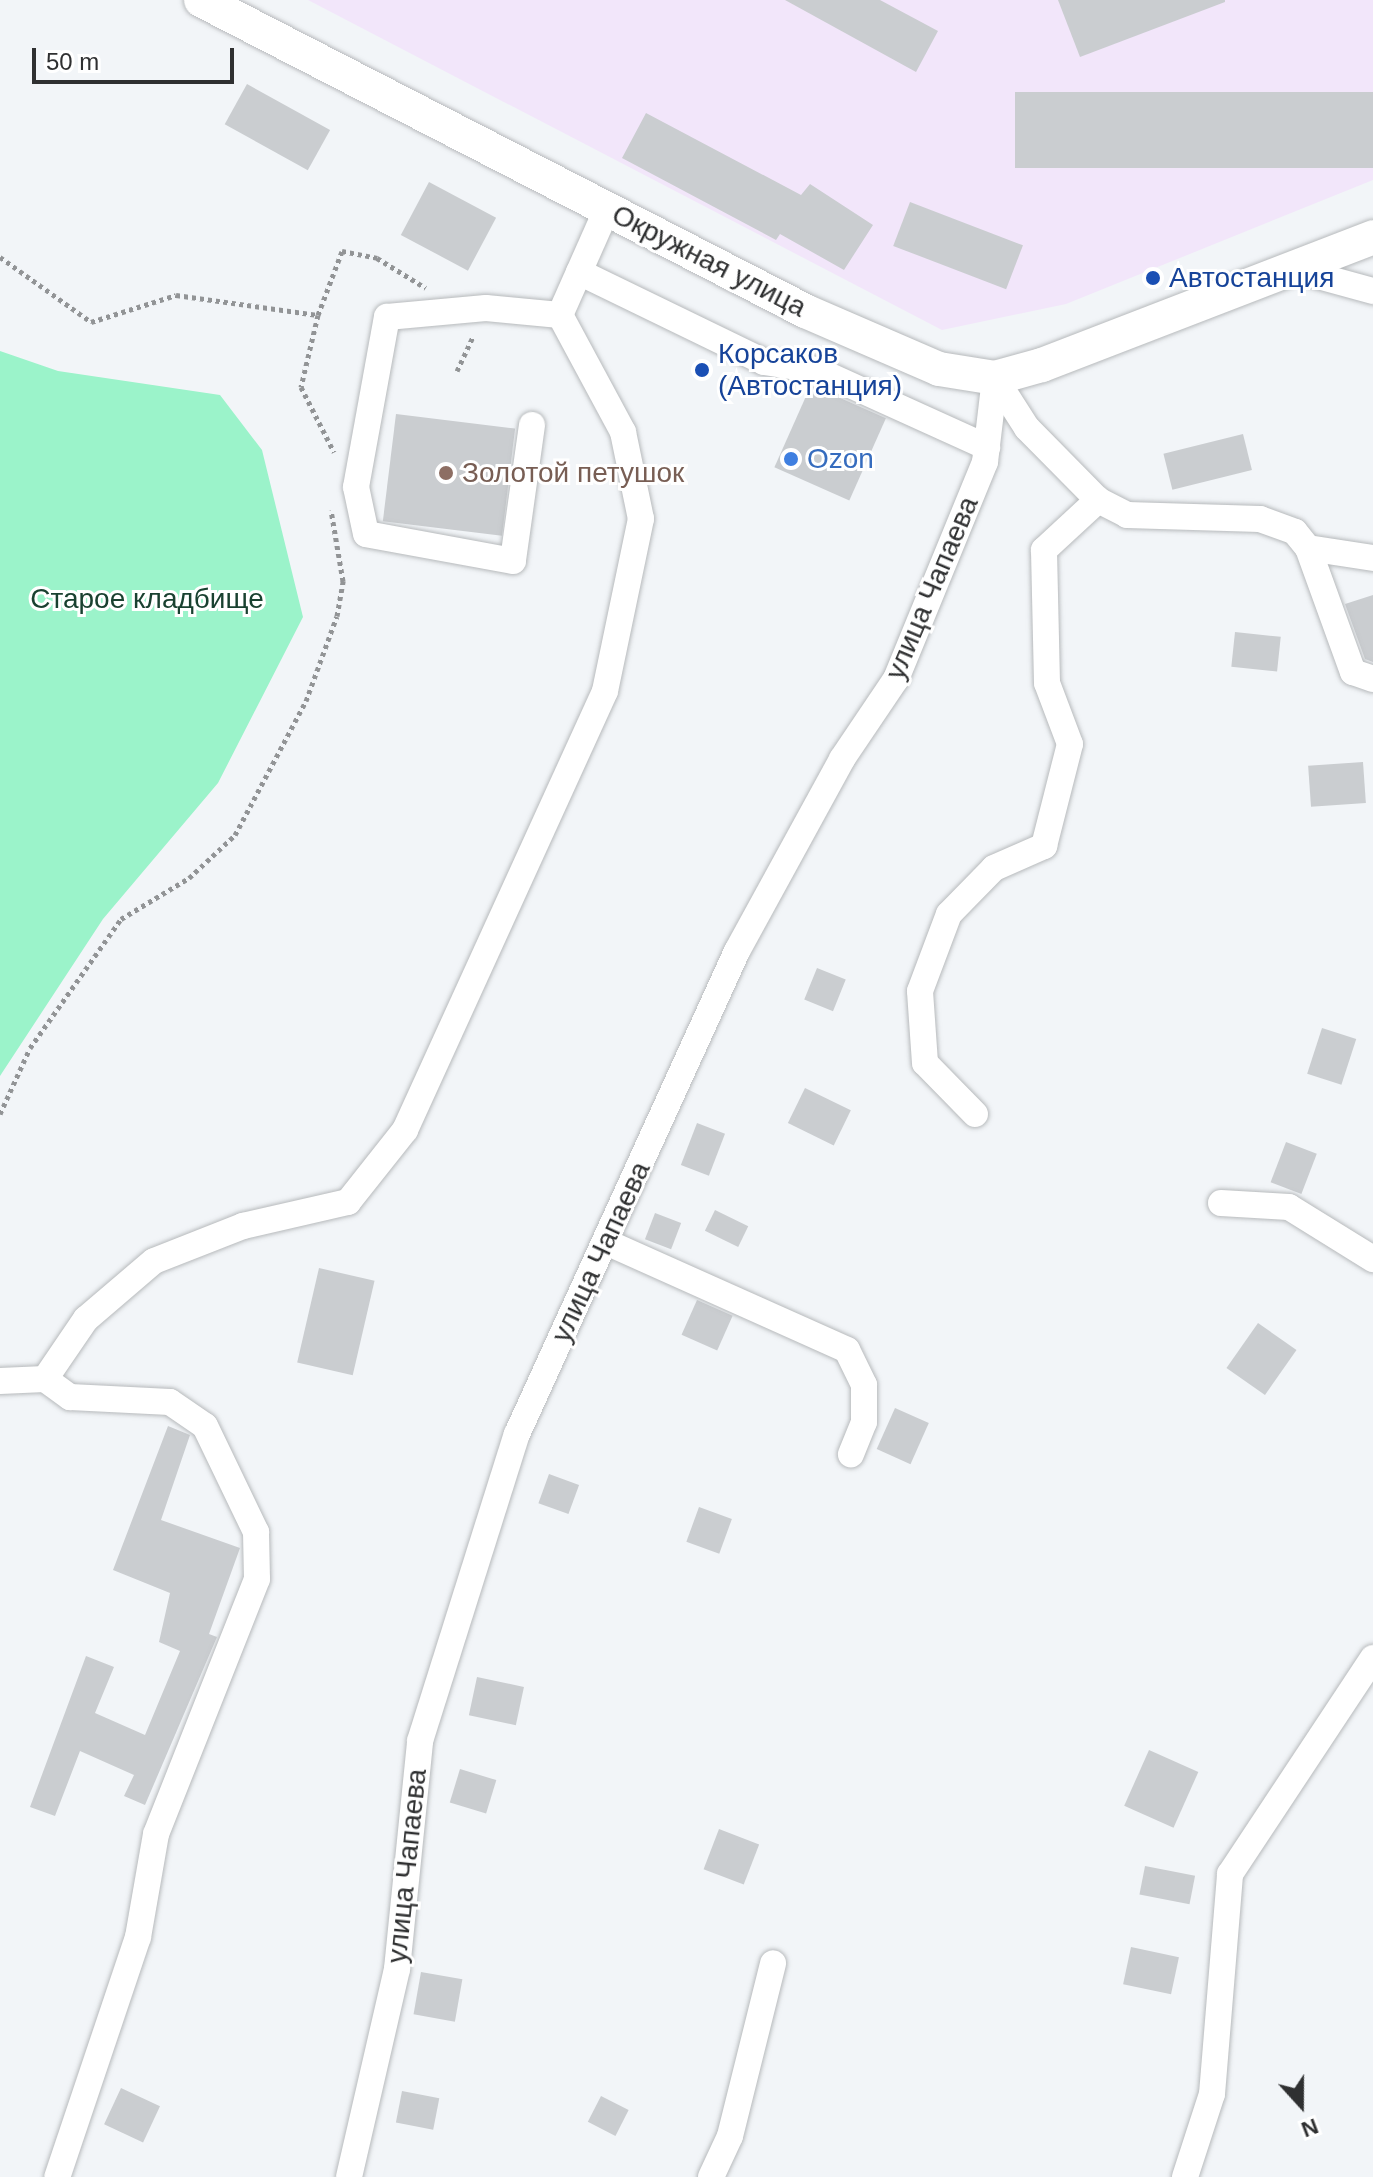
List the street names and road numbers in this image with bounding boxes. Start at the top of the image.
street label: Окружная улица [606,198,812,324]
street label: улица Чапаева [878,491,986,685]
street label: улица Чапаева [544,1156,658,1348]
street label: улица Чапаева [380,1767,434,1965]

